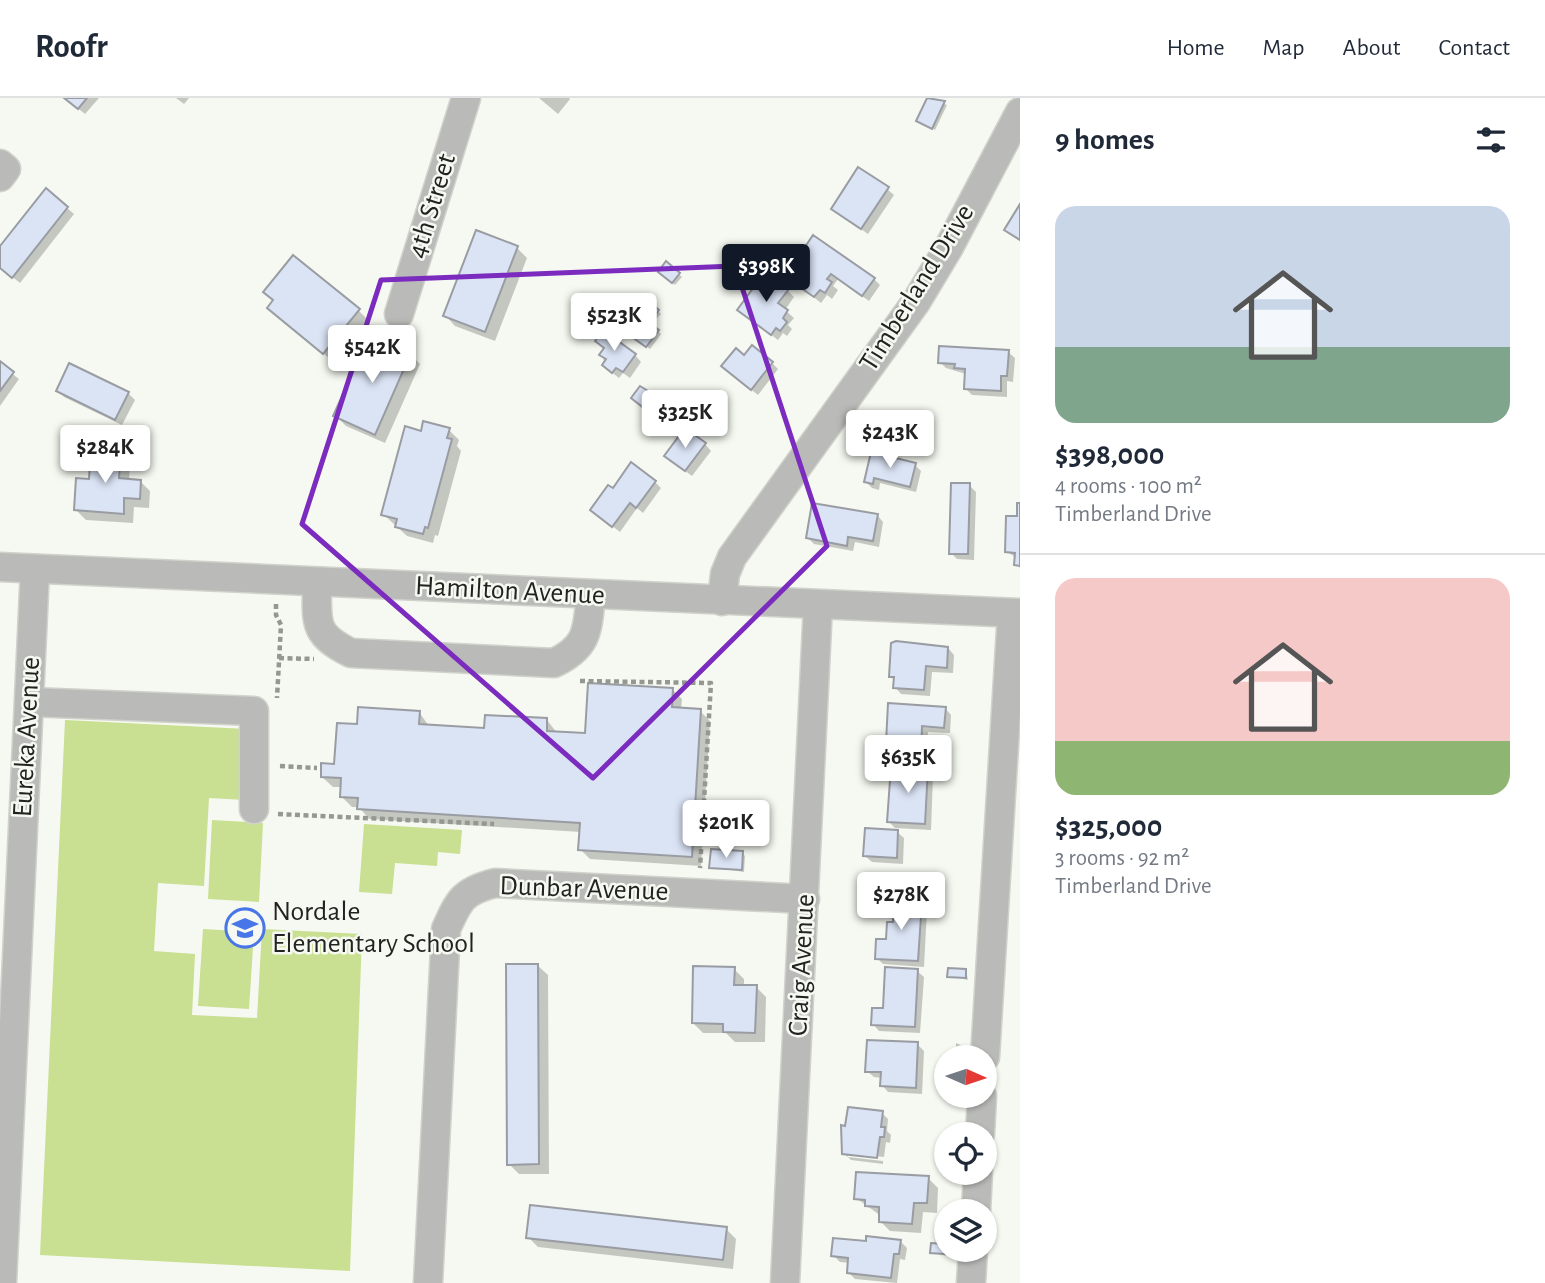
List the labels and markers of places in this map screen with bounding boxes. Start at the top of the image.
pin: $398K [717,244,815,304]
pin: $523K [565,294,663,353]
pin: $542K [323,326,421,385]
pin: $325K [636,390,734,450]
pin: $243K [841,410,939,470]
pin: $284K [56,426,154,485]
pin: $635K [859,736,957,795]
pin: $201K [677,800,775,860]
pin: $278K [852,872,950,932]
place label: Nordale Elementary School [272,898,475,958]
school or university icon: Nordale Elementary School [224,907,266,949]

